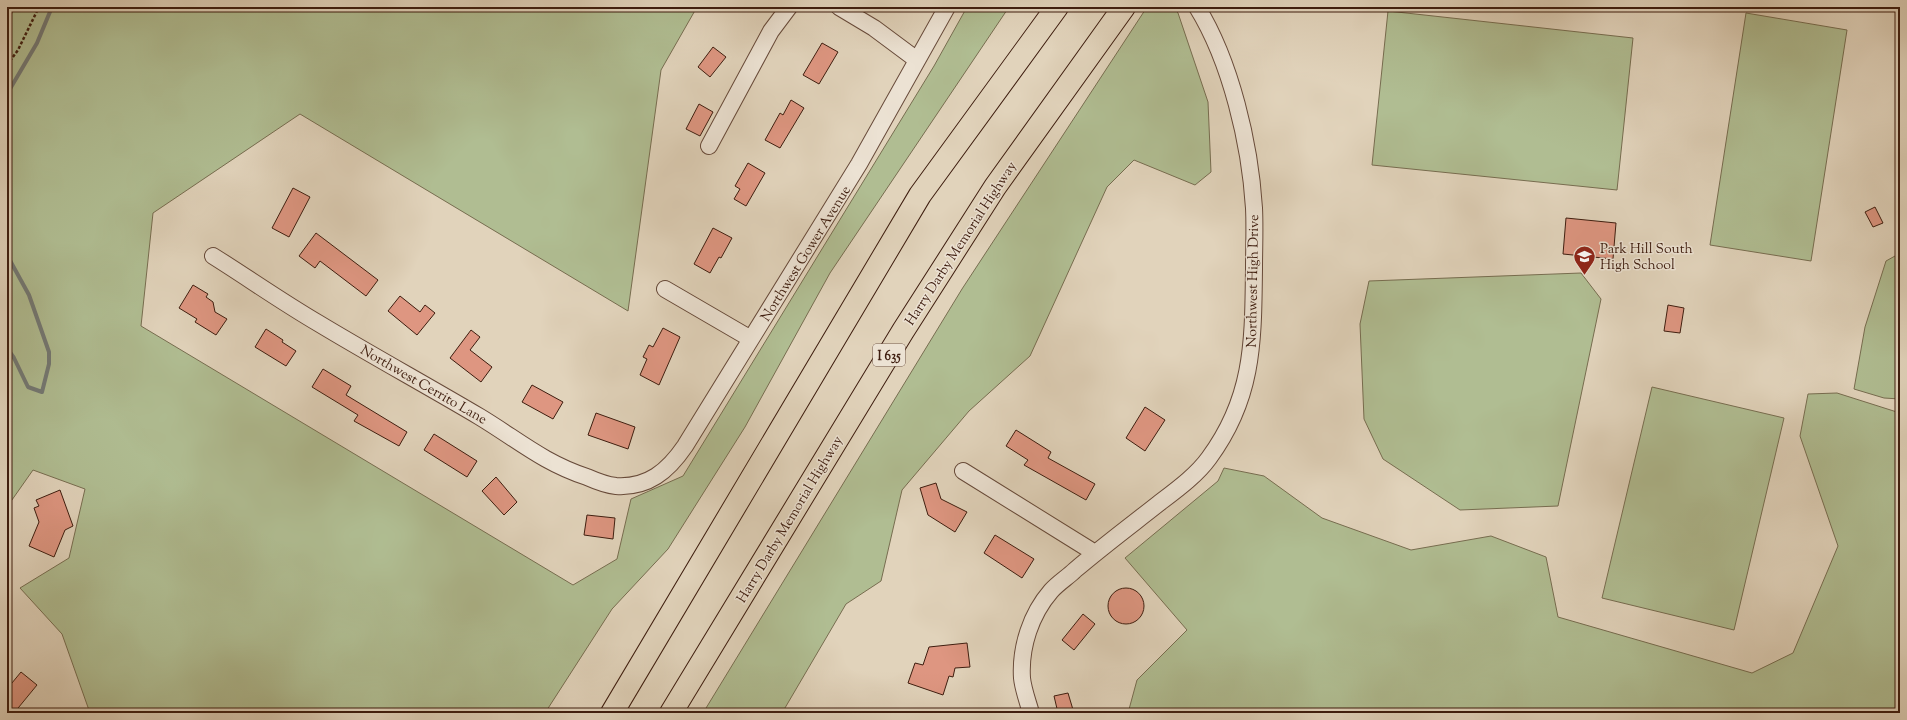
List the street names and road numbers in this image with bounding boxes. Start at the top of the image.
street label: Harry Darby Memorial Highway [901,158,1022,330]
street label: Northwest Gower Avenue [757,182,857,326]
street label: Northwest High Drive [1243,214,1265,348]
street label: Northwest Cerrito Lane [356,341,490,430]
road number: I 635 [873,344,905,366]
street label: Harry Darby Memorial Highway [733,433,849,607]

